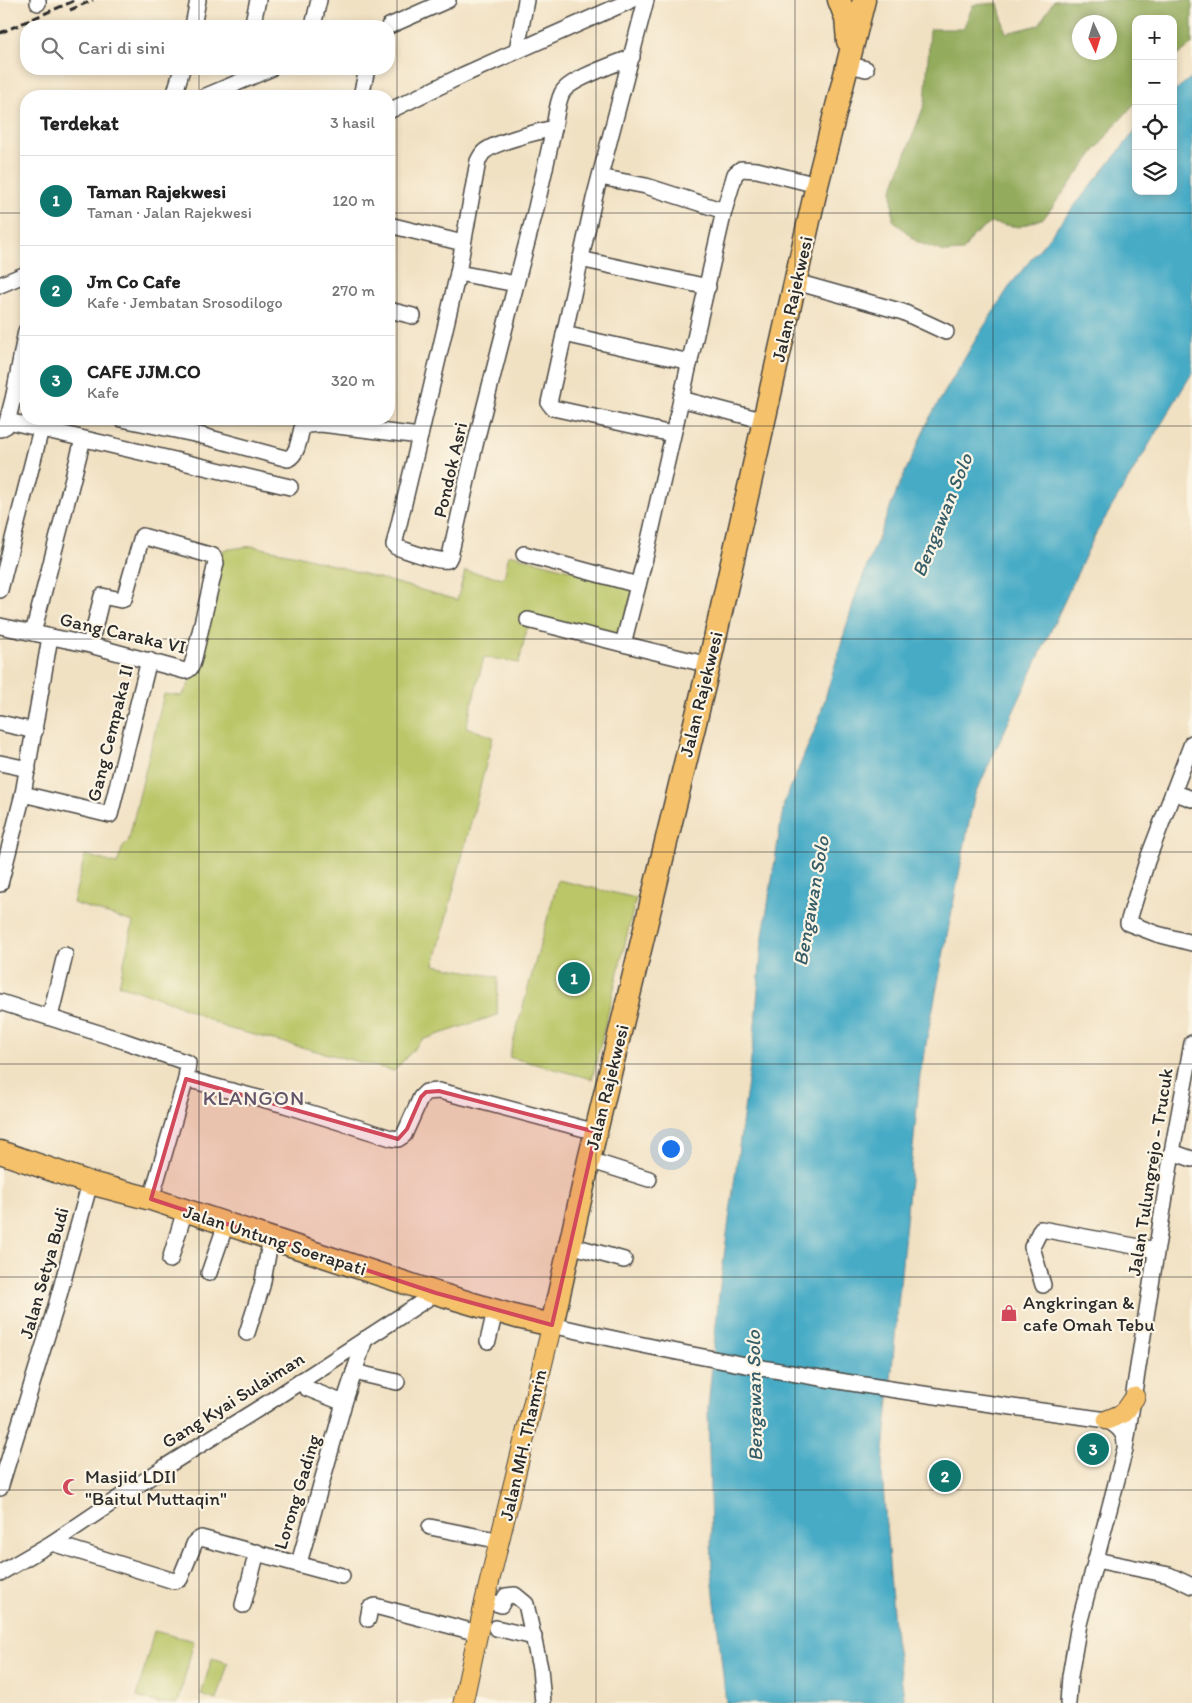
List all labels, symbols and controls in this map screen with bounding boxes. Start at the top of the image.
north arrow [1072,15,1117,60]
map controls [1132,15,1177,195]
button: + [1132,15,1177,60]
search box [20,20,395,75]
icon: search [38,34,66,62]
text: Cari di sini [78,36,165,59]
button: − [1132,60,1177,105]
button: locate [1132,105,1177,150]
text: Terdekat [40,110,119,135]
text: 3 hasil [330,113,375,132]
button: layers [1132,150,1177,195]
text: Taman Rajekwesi [87,180,226,203]
text: 1 [52,191,60,210]
text: 120 m [332,191,375,210]
text: Taman · Jalan Rajekwesi [87,203,252,222]
street label: Jalan Rajekwesi [766,234,818,364]
text: Jm Co Cafe [87,270,181,293]
text: 2 [52,281,60,300]
text: 270 m [332,281,375,300]
text: Kafe · Jembatan Srosodilogo [87,293,283,312]
text: CAFE JJM.CO [87,360,201,383]
text: 3 [52,371,60,390]
text: 320 m [331,371,375,390]
text: Kafe [87,383,119,402]
street label: Pondok Asri [428,420,472,520]
water label: Bengawan Solo [906,449,978,580]
street label: Gang Caraka VI [58,607,188,659]
street label: Jalan Rajekwesi [674,629,728,759]
street label: Gang Cempaka II [82,662,138,804]
water label: Bengawan Solo [788,834,834,968]
pin: 1 [558,959,590,997]
street label: Jalan Rajekwesi [580,1022,634,1152]
street label: Jalan Tulungrejo - Trucuk [1122,1066,1178,1277]
district label: KLANGON [203,1085,305,1110]
your location [658,1136,684,1162]
street label: Jalan Untung Soerapati [181,1200,369,1280]
street label: Jalan Setya Budi [14,1205,74,1341]
place label: Angkringan & cafe Omah Tebu [1023,1291,1155,1336]
shop icon: Angkringan & cafe Omah Tebu [999,1303,1019,1323]
water label: Bengawan Solo [741,1330,767,1462]
street label: Gang Kyai Sulaiman [157,1347,309,1453]
street label: Jalan MH. Thamrin [494,1367,552,1523]
pin: 3 [1077,1430,1109,1468]
street label: Lorong Gading [269,1432,325,1552]
pin: 2 [929,1457,961,1495]
place label: Masjid LDII "Baitul Muttaqin" [85,1465,227,1510]
mosque icon: Masjid LDII "Baitul Muttaqin" [61,1477,81,1497]

